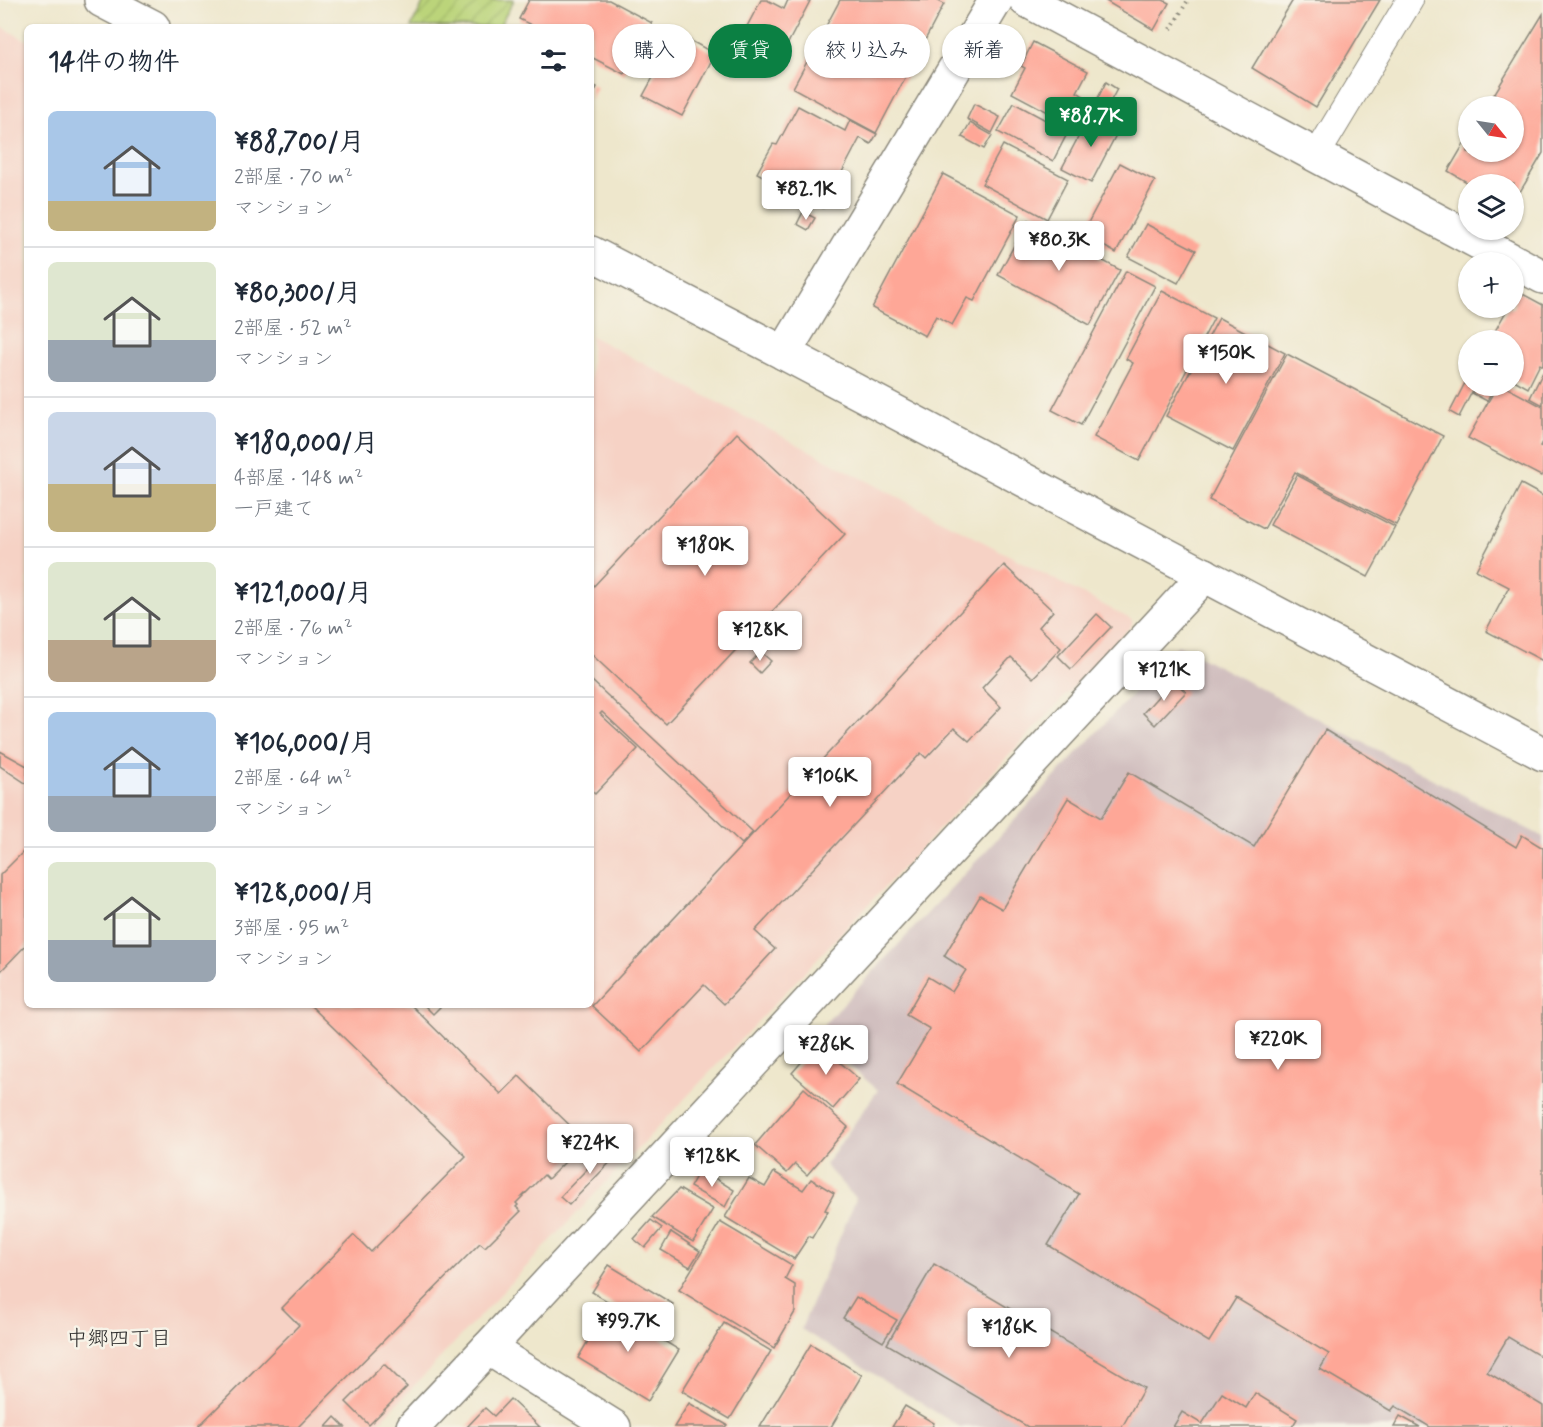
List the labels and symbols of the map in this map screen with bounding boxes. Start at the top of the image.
north arrow [1458,96,1524,162]
pin: ¥88.7K [1042,97,1140,148]
pin: ¥82.1K [757,170,855,221]
pin: ¥80.3K [1010,221,1108,272]
pin: ¥150K [1184,334,1268,385]
pin: ¥180K [663,526,747,577]
pin: ¥128K [718,611,802,662]
pin: ¥121K [1122,651,1206,702]
pin: ¥106K [788,757,872,808]
pin: ¥220K [1236,1020,1320,1071]
pin: ¥286K [784,1025,868,1076]
pin: ¥224K [548,1124,632,1175]
pin: ¥128K [670,1137,754,1188]
pin: ¥99.7K [579,1302,677,1353]
pin: ¥186K [967,1308,1051,1359]
district label: 中郷四丁目 [67,1325,172,1353]

